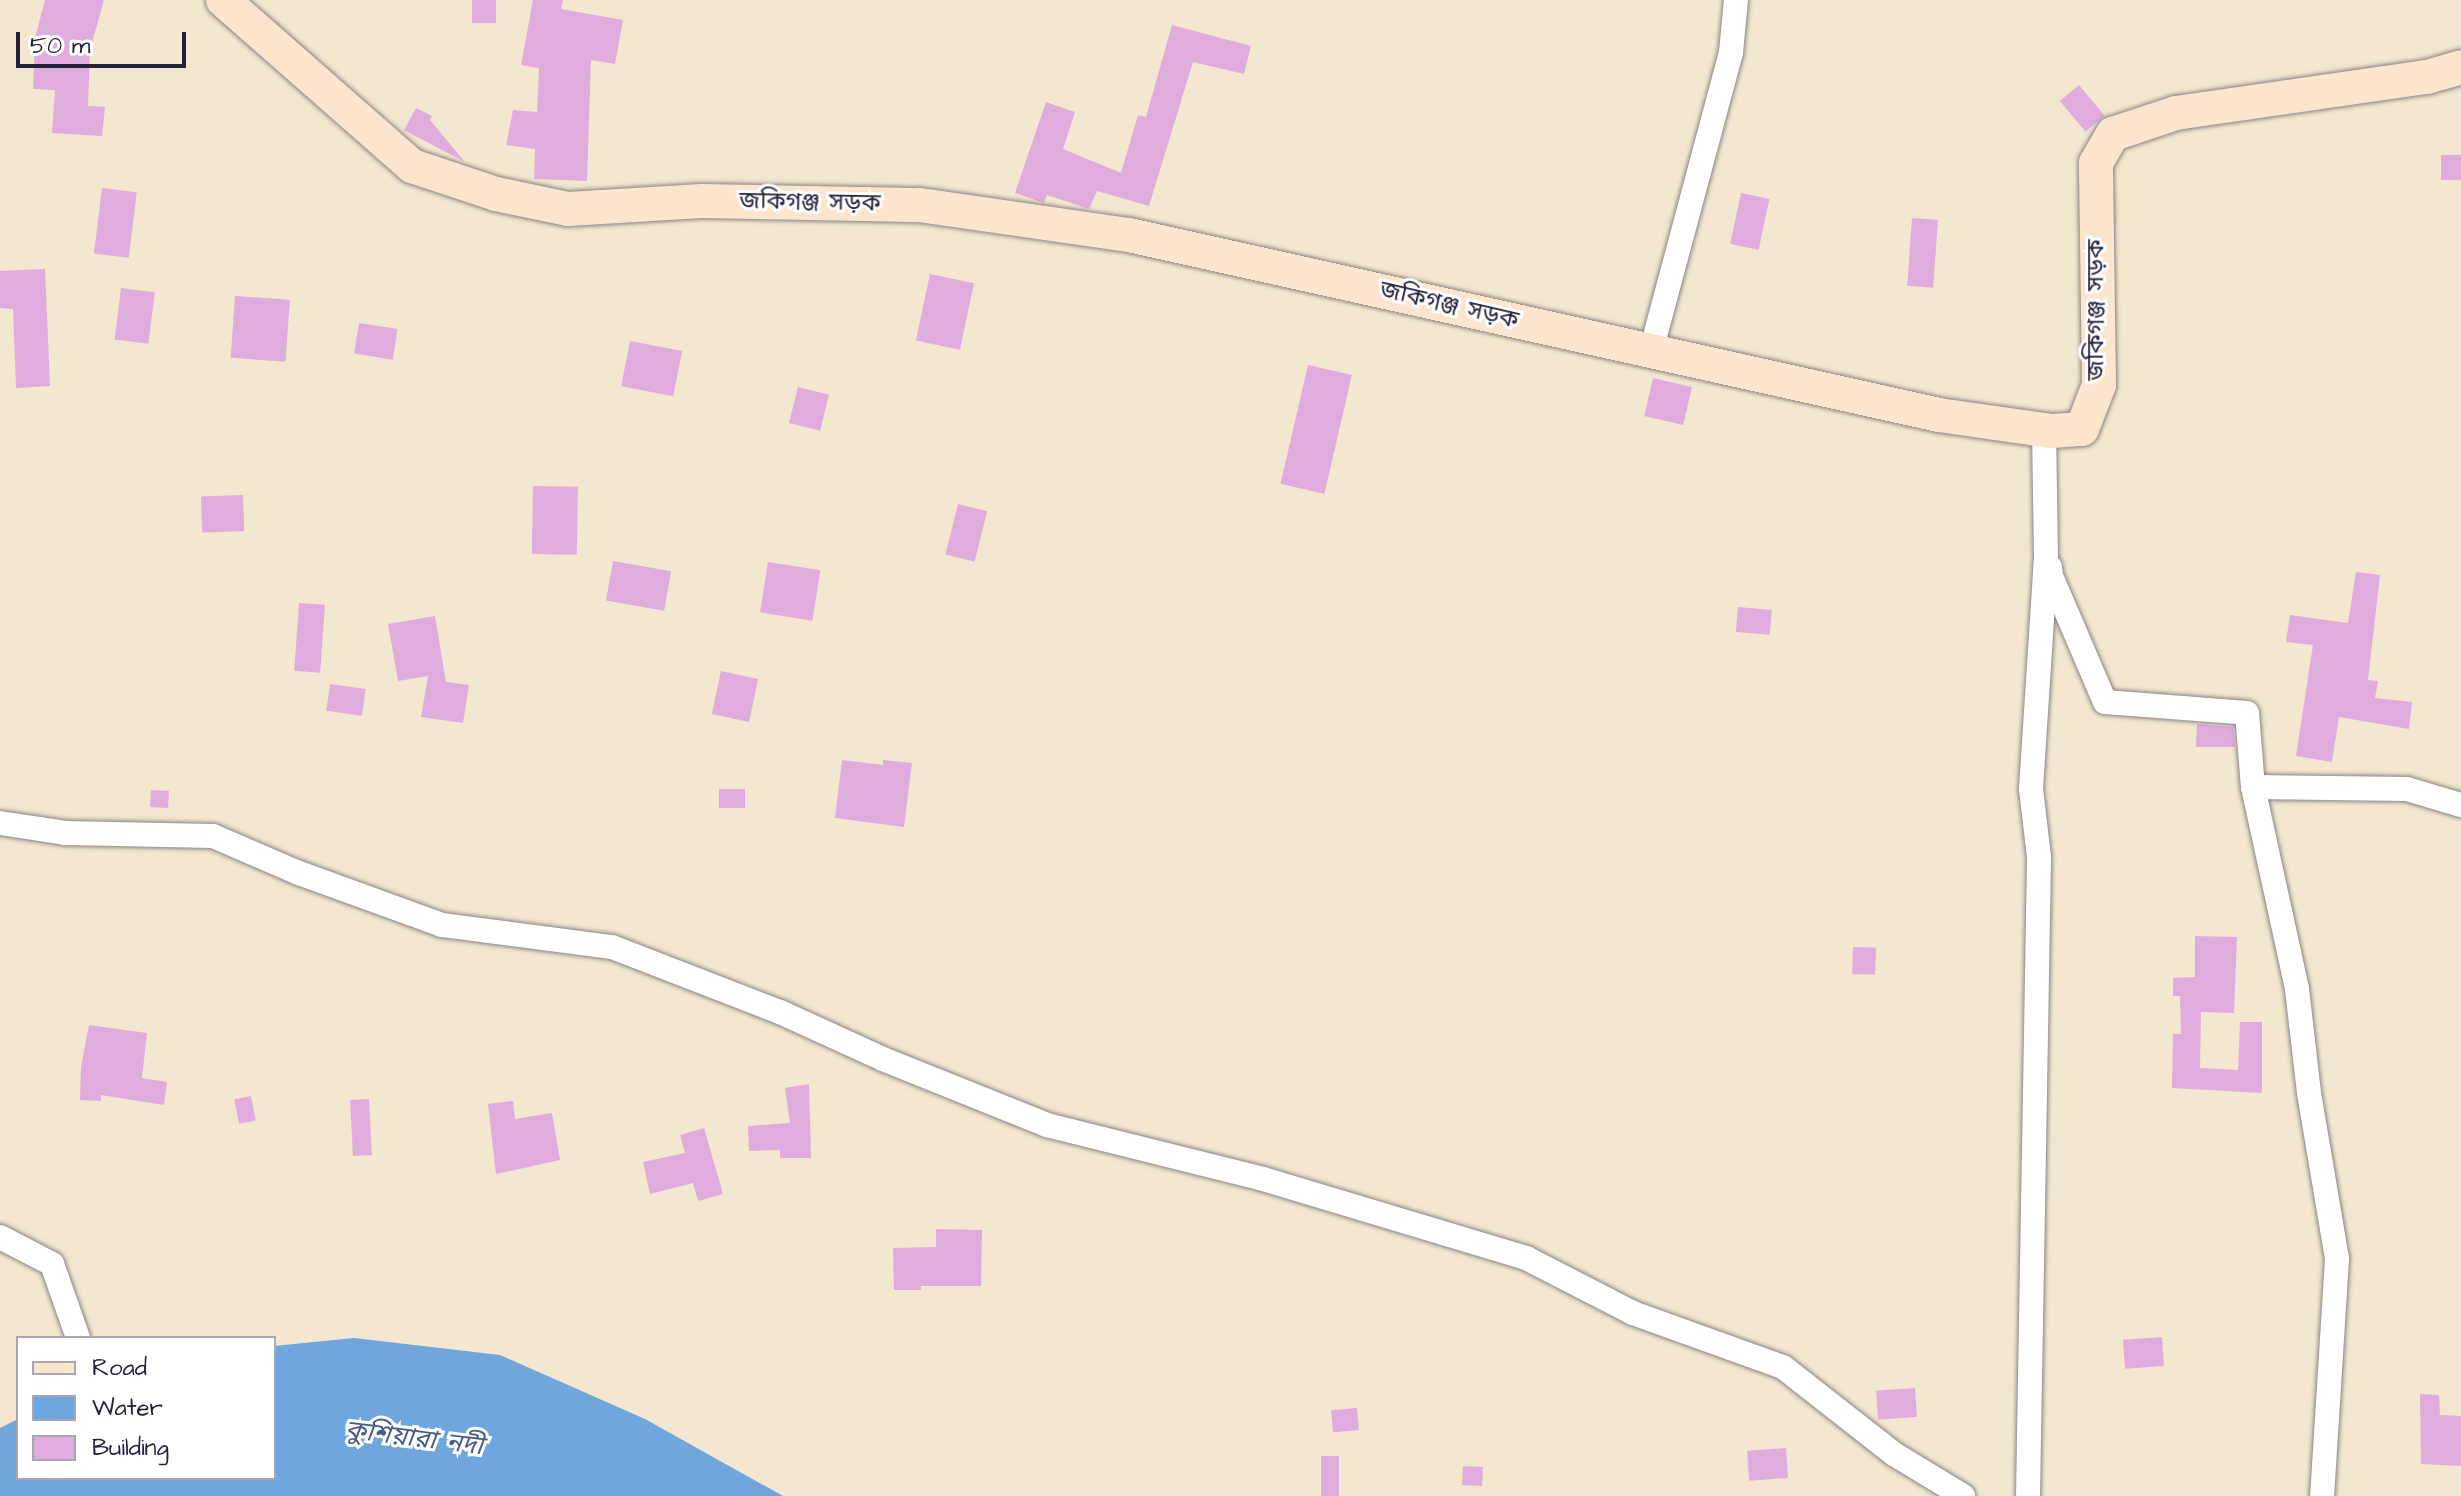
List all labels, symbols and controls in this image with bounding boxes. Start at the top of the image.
scale bar [20,16,190,66]
text: 50 m [30,29,90,63]
street label: জকিগঞ্জ সড়ক [739,187,881,219]
street label: জকিগঞ্জ সড়ক [2083,239,2111,381]
street label: জকিগঞ্জ সড়ক [1377,276,1521,336]
legend [16,1336,276,1480]
text: Road [92,1351,147,1385]
text: Water [92,1391,163,1425]
water label: কুশিয়ারা নদী [343,1415,485,1463]
text: Building [92,1431,169,1465]

